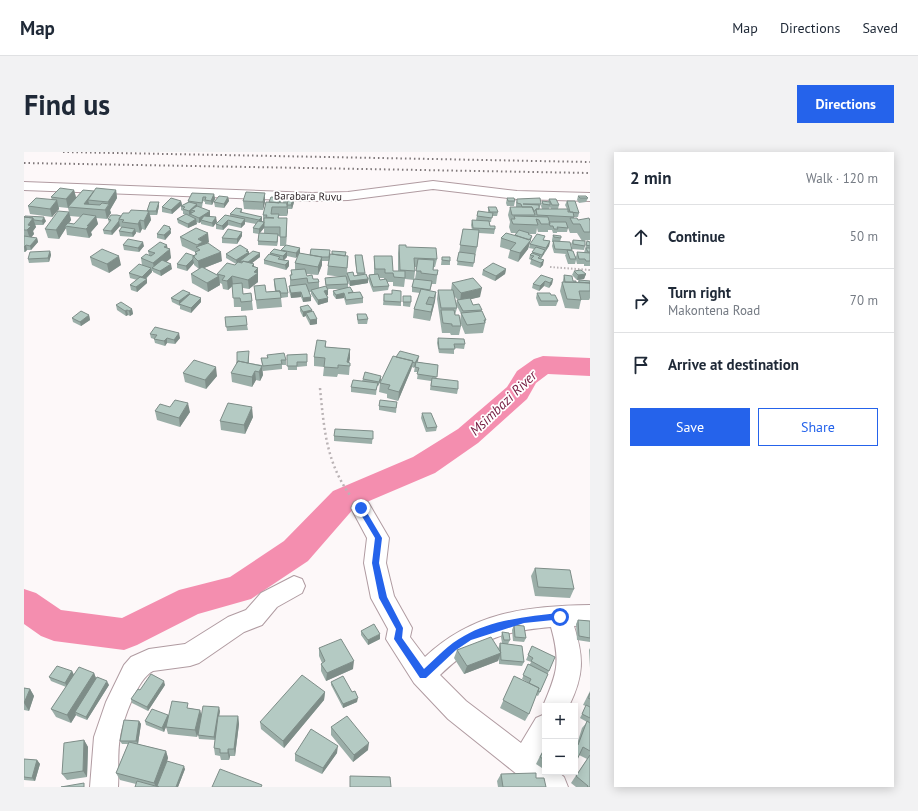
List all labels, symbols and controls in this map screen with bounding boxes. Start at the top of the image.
text: Map [20,16,55,40]
text: Map [732,19,758,37]
text: Directions [780,19,840,37]
text: Saved [862,19,898,37]
button: Directions [797,85,894,123]
text: Find us [24,86,110,123]
text: 2 min [630,167,671,189]
text: Walk · 120 m [806,170,878,187]
street label: Barabara Ruvu [274,188,342,204]
icon: ahead [630,226,652,248]
text: Continue [668,227,725,246]
text: 50 m [850,228,878,245]
text: Turn right [668,283,731,302]
icon: right [630,290,652,312]
text: 70 m [850,292,878,309]
text: Makontena Road [668,302,760,319]
icon: arrive [630,354,652,376]
text: Arrive at destination [668,355,799,374]
water label: Msimbazi River [466,366,541,439]
button: Save [630,408,750,446]
button: Share [758,408,878,446]
route end [352,499,370,517]
route start [551,608,569,626]
map controls [542,703,578,775]
button: + [542,703,578,739]
button: − [542,739,578,775]

